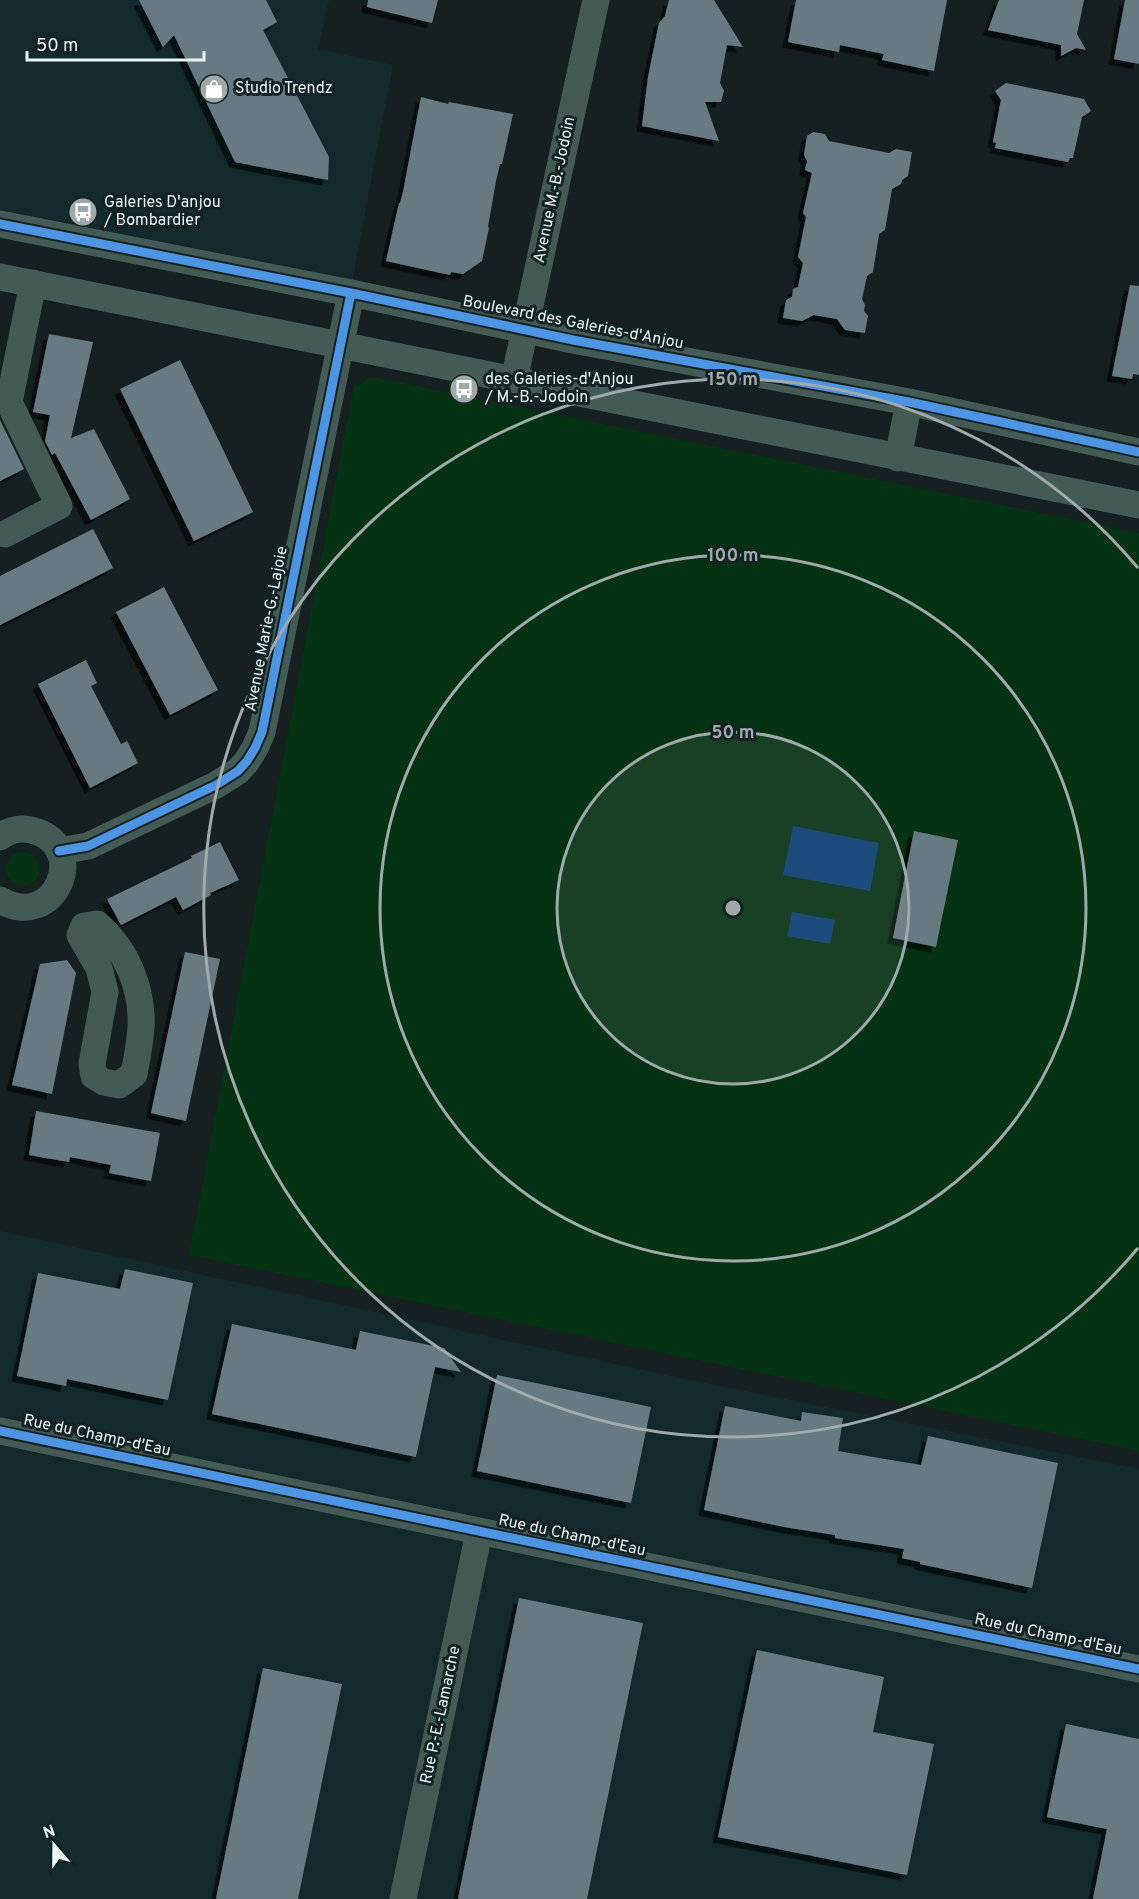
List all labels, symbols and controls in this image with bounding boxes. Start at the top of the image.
scale bar [27,24,204,62]
text: 50 m [36,35,78,58]
shop icon: Studio Trendz [198,73,230,105]
place label: Studio Trendz [235,79,333,99]
street label: Avenue M.-B.-Jodoin [530,115,580,265]
place label: Galeries D'anjou / Bombardier [103,193,221,231]
bus stop icon: Galeries D'anjou / Bombardier [67,196,99,228]
street label: Boulevard des Galeries-d'Anjou [461,292,685,354]
text: 150 m [708,369,758,392]
place label: des Galeries-d'Anjou / M.-B.-Jodoin [484,370,634,408]
bus stop icon: des Galeries-d'Anjou / M.-B.-Jodoin [448,373,480,405]
street label: Avenue Marie-G.-Lajoie [241,545,293,713]
text: 100 m [707,545,759,568]
text: 50 m [711,722,755,745]
centre of rings [723,898,743,918]
street label: Rue du Champ-d'Eau [21,1411,173,1461]
street label: Rue du Champ-d'Eau [496,1511,648,1561]
street label: Rue du Champ-d'Eau [972,1610,1124,1660]
street label: Rue P.-E.-Lamarche [417,1644,465,1786]
north arrow [24,1815,84,1875]
text: N [41,1821,58,1844]

